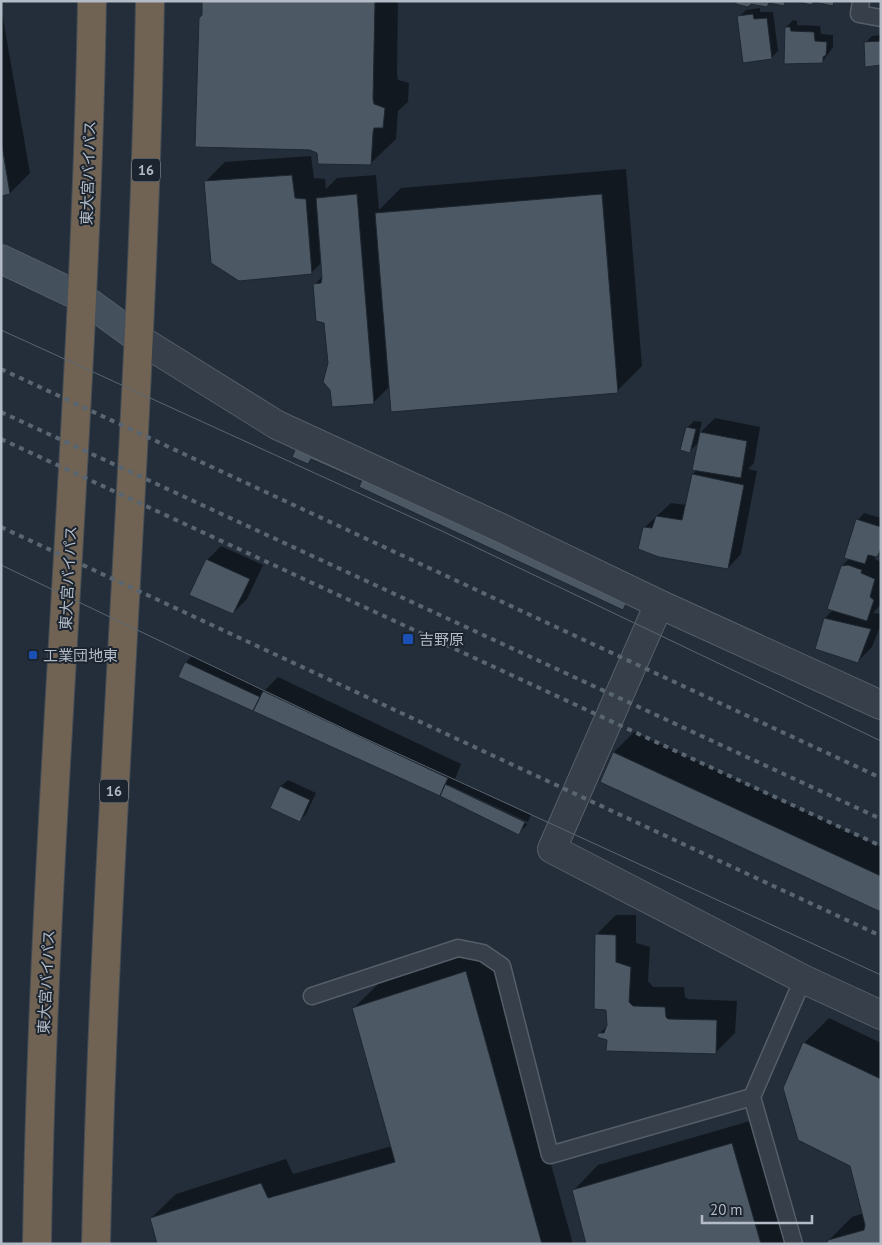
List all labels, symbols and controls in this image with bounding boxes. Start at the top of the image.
street label: 東大宮バイパス [77,120,99,226]
road number: 16 [132,158,160,182]
street label: 東大宮バイパス [56,525,80,631]
place label: 吉野原 [419,630,464,649]
marker: 吉野原 [401,632,415,646]
place label: 工業団地東 [43,646,118,665]
marker: 工業団地東 [27,649,39,661]
road number: 16 [100,779,128,802]
street label: 東大宮バイパス [34,929,58,1035]
scale bar [702,1192,812,1224]
text: 20 m [710,1200,743,1219]

